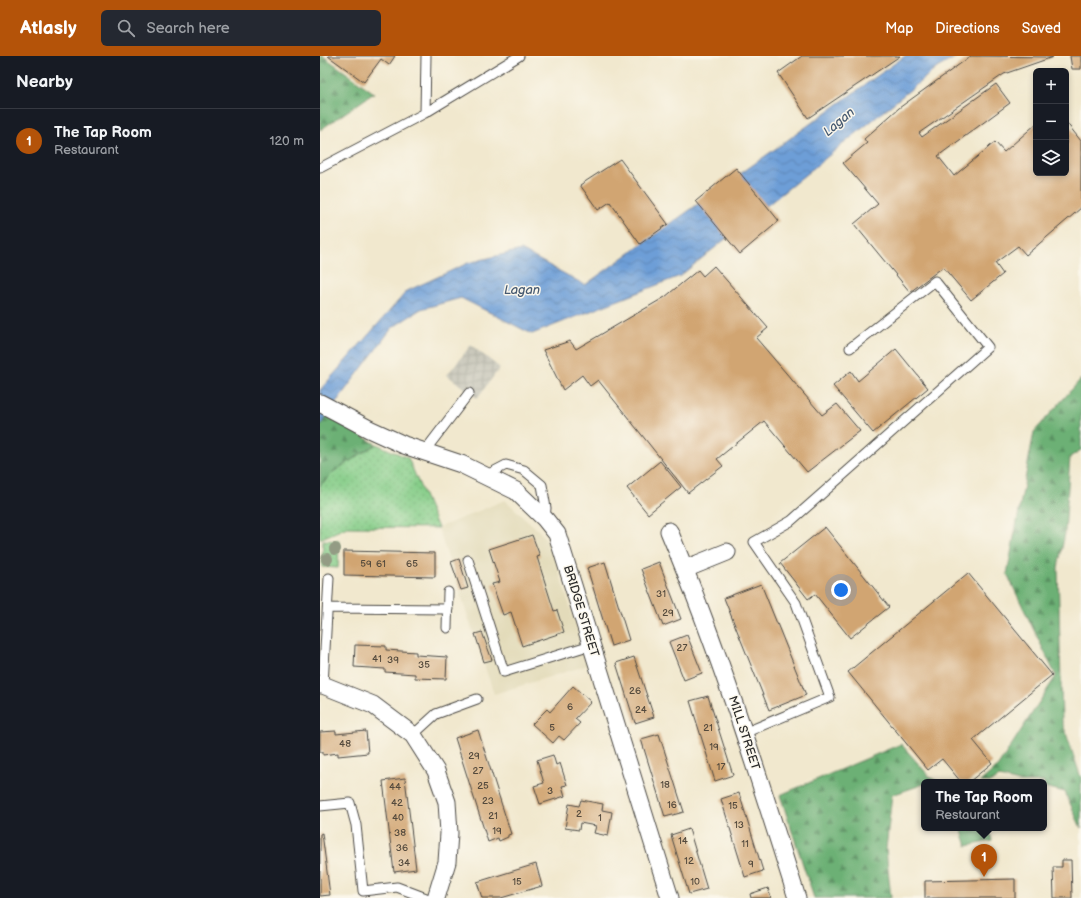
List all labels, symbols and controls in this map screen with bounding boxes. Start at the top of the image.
search box [101,10,381,46]
text: Atlasly [20,17,77,40]
icon: search [115,17,137,39]
text: Search here [147,19,230,38]
text: Map [885,20,913,37]
text: Directions [935,20,1000,37]
text: Saved [1022,20,1061,37]
map controls [1033,68,1069,176]
button: + [1033,68,1069,104]
text: Nearby [16,72,73,92]
water label: Lagan [820,104,858,140]
button: − [1033,104,1069,140]
text: The Tap Room [54,123,152,142]
text: 1 [26,133,32,149]
text: 120 m [269,133,304,149]
button: layers [1033,140,1069,176]
text: Restaurant [54,142,119,158]
water label: Lagan [504,282,540,298]
house number: 59 [360,558,372,570]
house number: 61 [376,558,386,570]
house number: 65 [406,558,418,570]
street label: BRIDGE STREET [560,563,602,659]
your location [831,580,851,600]
house number: 31 [656,588,666,600]
house number: 29 [662,607,674,619]
house number: 27 [677,642,687,654]
house number: 41 [372,653,382,665]
house number: 39 [387,654,399,666]
house number: 35 [418,659,430,671]
house number: 26 [629,685,641,697]
street label: MILL STREET [725,694,763,773]
house number: 6 [567,701,573,713]
house number: 24 [635,704,647,716]
house number: 5 [549,722,555,734]
house number: 21 [703,722,713,734]
house number: 48 [339,738,351,750]
house number: 19 [709,741,719,753]
house number: 29 [468,750,480,762]
house number: 17 [717,761,725,773]
house number: 27 [473,765,483,777]
house number: 18 [660,779,670,791]
popup [921,779,1047,831]
house number: 25 [477,780,489,792]
house number: 44 [389,781,401,793]
house number: 3 [547,785,553,797]
text: The Tap Room [935,788,1033,807]
house number: 23 [482,795,494,807]
house number: 42 [391,797,403,809]
house number: 16 [667,799,677,811]
house number: 15 [728,800,738,812]
text: Restaurant [935,807,1000,823]
house number: 2 [576,808,582,820]
house number: 21 [488,810,498,822]
house number: 40 [392,812,404,824]
house number: 1 [598,812,602,824]
house number: 13 [734,819,744,831]
house number: 19 [492,825,502,837]
house number: 38 [394,827,406,839]
house number: 14 [678,835,688,847]
house number: 11 [741,838,749,850]
house number: 36 [396,842,408,854]
pin: 1 [971,844,997,877]
house number: 12 [684,855,694,867]
house number: 34 [398,857,410,869]
house number: 9 [748,858,754,870]
house number: 15 [512,876,522,888]
house number: 10 [690,876,700,888]

